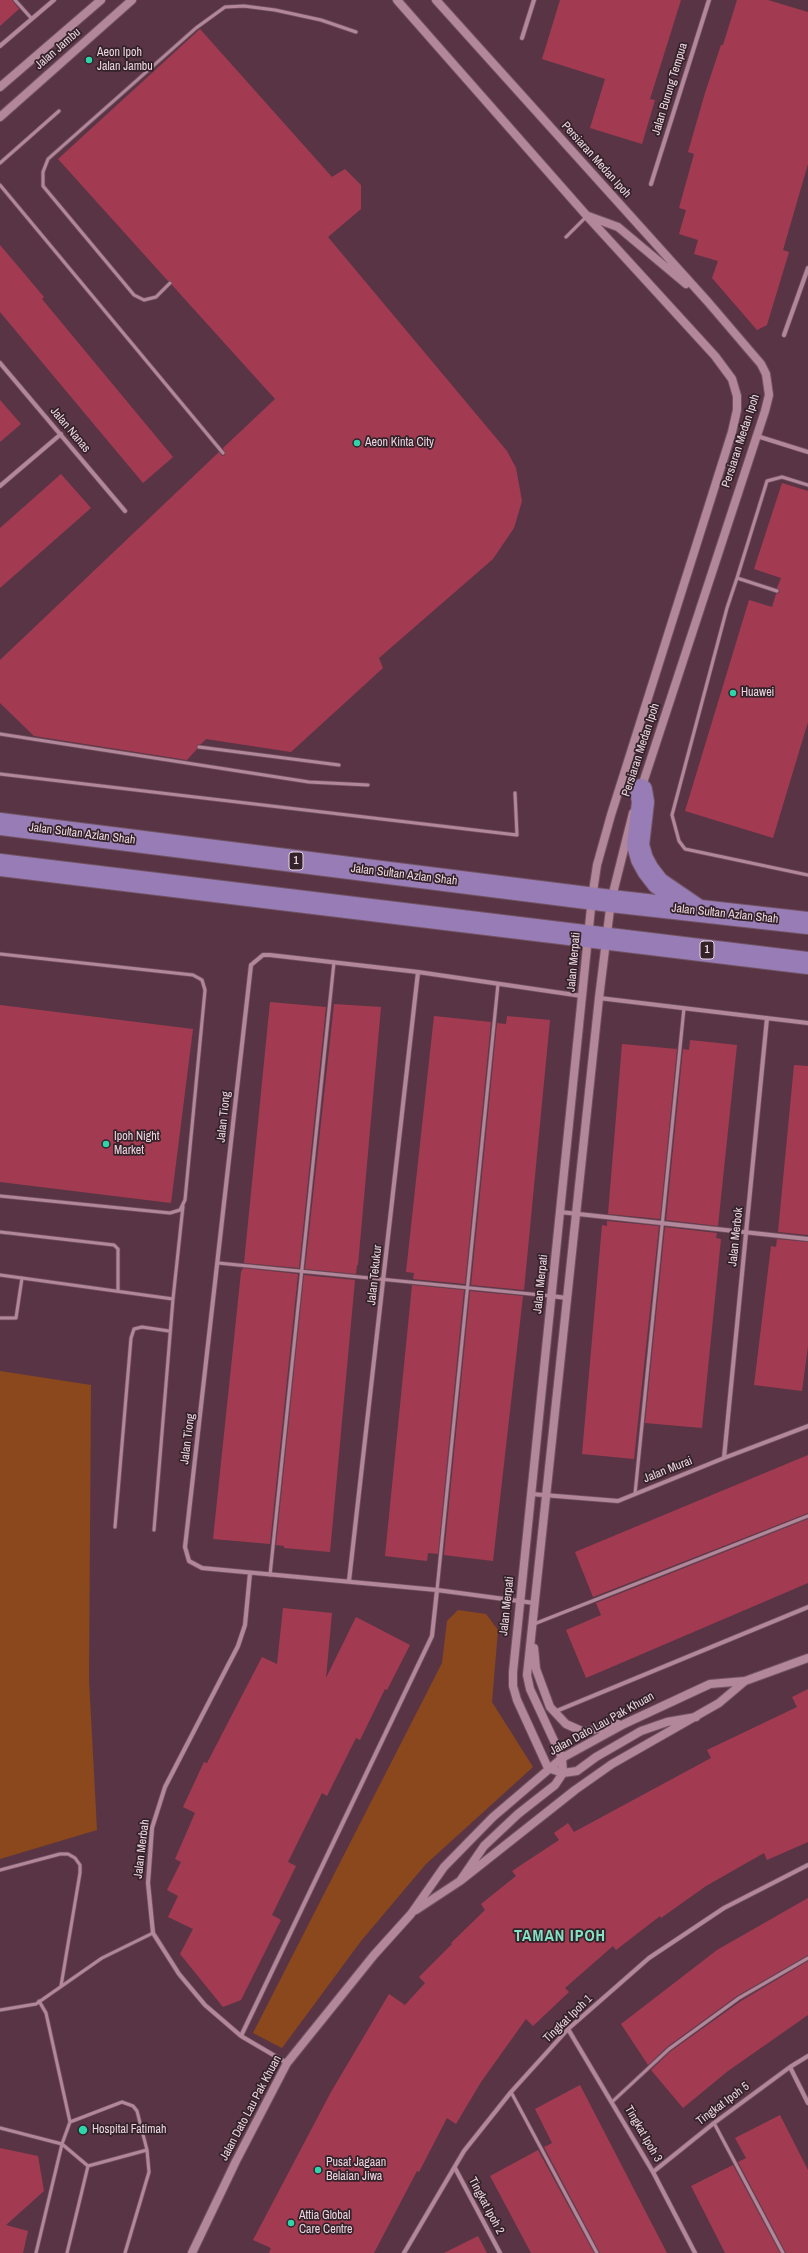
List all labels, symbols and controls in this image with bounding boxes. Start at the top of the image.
street label: Jalan Jambu [32,25,84,73]
street label: Jalan Burung Tempua [649,41,691,137]
place label: Aeon Ipoh Jalan Jambu [97,46,153,74]
marker: Aeon Ipoh Jalan Jambu [84,55,94,65]
street label: Persiaran Medan Ipoh [558,119,634,201]
street label: Persiaran Medan Ipoh [719,392,763,490]
street label: Jalan Nanas [47,404,93,456]
place label: Aeon Kinta City [365,436,434,450]
marker: Aeon Kinta City [352,438,362,448]
place label: Huawei [741,686,774,700]
marker: Huawei [728,688,738,698]
street label: Persiaran Medan Ipoh [619,701,663,799]
street label: Jalan Sultan Azlan Shah [28,820,136,848]
road number: 1 [289,852,303,870]
street label: Jalan Sultan Azlan Shah [350,861,458,889]
street label: Jalan Sultan Azlan Shah [671,901,779,927]
street label: Jalan Merpati [564,932,584,992]
road number: 1 [700,941,714,959]
street label: Jalan Tiong [214,1091,234,1143]
place label: Ipoh Night Market [114,1130,159,1158]
marker: Ipoh Night Market [101,1139,111,1149]
street label: Jalan Merbok [726,1207,746,1267]
street label: Jalan Tekukur [365,1244,385,1306]
street label: Jalan Merpati [531,1254,551,1314]
street label: Jalan Tiong [178,1413,198,1465]
street label: Jalan Murai [641,1454,695,1486]
street label: Jalan Merpati [497,1576,517,1636]
street label: Jalan Dato Lau Pak Khuan [547,1689,657,1759]
street label: Jalan Merbah [131,1819,153,1879]
district label: TAMAN IPOH [514,1927,606,1947]
street label: Tingkat Ipoh 1 [540,1992,596,2046]
street label: Jalan Dato Lau Pak Khuan [217,2053,285,2163]
street label: Tingkat Ipoh 5 [694,2079,752,2129]
street label: Tingkat Ipoh 3 [621,2103,665,2165]
place label: Hospital Fatimah [92,2123,166,2137]
marker: Hospital Fatimah [77,2124,89,2136]
place label: Pusat Jagaan Belaian Jiwa [326,2156,386,2184]
marker: Pusat Jagaan Belaian Jiwa [313,2165,323,2175]
street label: Tingkat Ipoh 2 [465,2175,507,2237]
place label: Attia Global Care Centre [299,2209,353,2237]
marker: Attia Global Care Centre [286,2218,296,2228]

